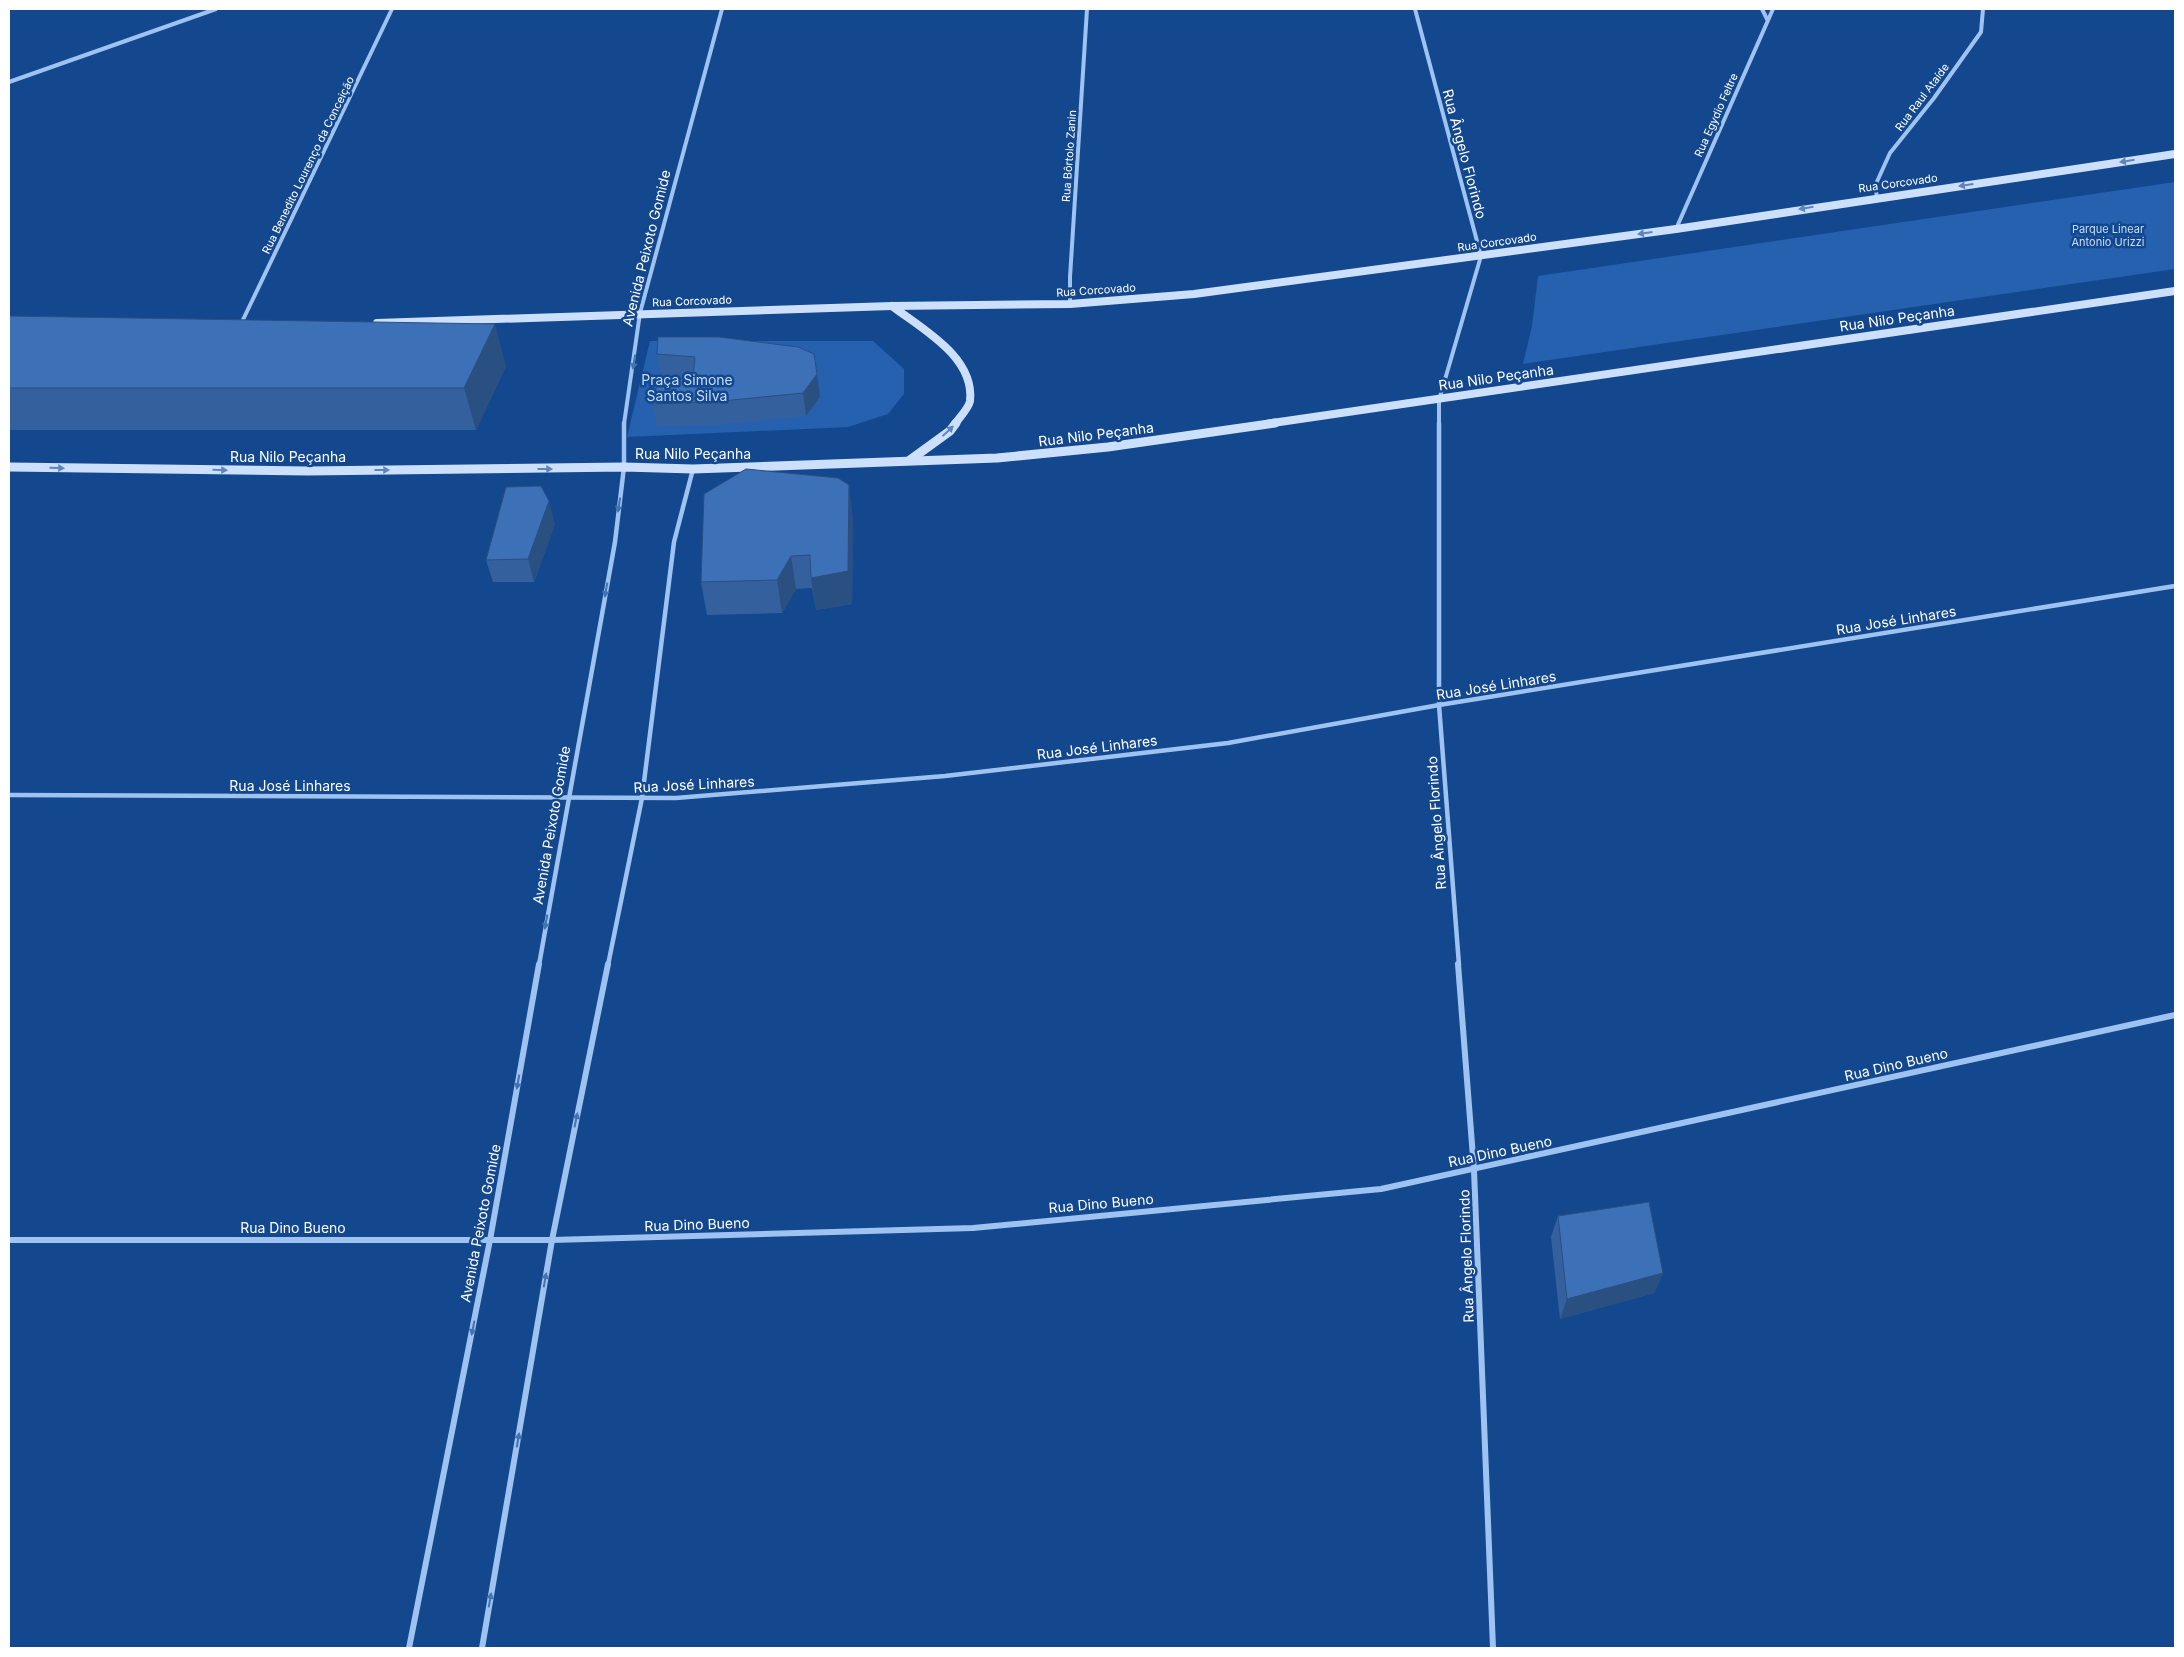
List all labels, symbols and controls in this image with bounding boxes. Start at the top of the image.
street label: Rua Raul Ataíde [1892,60,1952,134]
street label: Rua Egydio Feltre [1691,71,1741,159]
street label: Rua Benedito Lourenço da Conceição [259,74,357,256]
street label: Rua Ângelo Florindo [1439,87,1491,221]
street label: Rua Bôrtolo Zanin [1059,110,1079,202]
one-way arrow [2119,157,2135,165]
street label: Avenida Peixoto Gomide [618,168,674,328]
street label: Rua Corcovado [1858,170,1939,195]
one-way arrow [1958,181,1974,189]
one-way arrow [1797,205,1813,213]
park label: Parque Linear Antonio Urizzi [2071,222,2145,249]
street label: Rua Corcovado [1457,229,1538,254]
one-way arrow [1637,229,1653,237]
street label: Rua Corcovado [1056,280,1137,300]
street label: Rua Corcovado [652,293,732,309]
street label: Rua Nilo Peçanha [1838,301,1956,335]
one-way arrow [629,354,637,370]
street label: Rua Nilo Peçanha [1437,360,1555,394]
park label: Praça Simone Santos Silva [641,371,733,404]
street label: Rua Nilo Peçanha [1037,418,1155,450]
one-way arrow [941,426,954,437]
street label: Rua Nilo Peçanha [635,445,751,462]
street label: Rua Nilo Peçanha [230,448,346,465]
one-way arrow [50,464,66,472]
one-way arrow [537,465,553,473]
one-way arrow [212,466,228,474]
one-way arrow [375,466,391,474]
one-way arrow [615,497,623,513]
one-way arrow [601,582,609,598]
street label: Rua José Linhares [1835,602,1957,638]
street label: Rua José Linhares [1435,667,1557,703]
street label: Rua José Linhares [1036,731,1158,763]
street label: Avenida Peixoto Gomide [529,744,573,906]
street label: Rua Ângelo Florindo [1423,756,1449,890]
street label: Rua José Linhares [633,772,755,796]
street label: Rua José Linhares [229,777,351,794]
one-way arrow [542,914,550,930]
street label: Rua Dino Bueno [1843,1044,1949,1084]
one-way arrow [514,1074,522,1090]
one-way arrow [573,1112,581,1128]
street label: Rua Dino Bueno [1447,1132,1553,1170]
street label: Avenida Peixoto Gomide [456,1143,504,1303]
street label: Rua Ângelo Florindo [1455,1189,1477,1323]
street label: Rua Dino Bueno [1048,1190,1154,1216]
street label: Rua Dino Bueno [644,1214,750,1234]
street label: Rua Dino Bueno [240,1219,346,1236]
one-way arrow [542,1272,550,1288]
one-way arrow [468,1320,476,1336]
one-way arrow [515,1432,523,1448]
one-way arrow [487,1592,495,1608]

